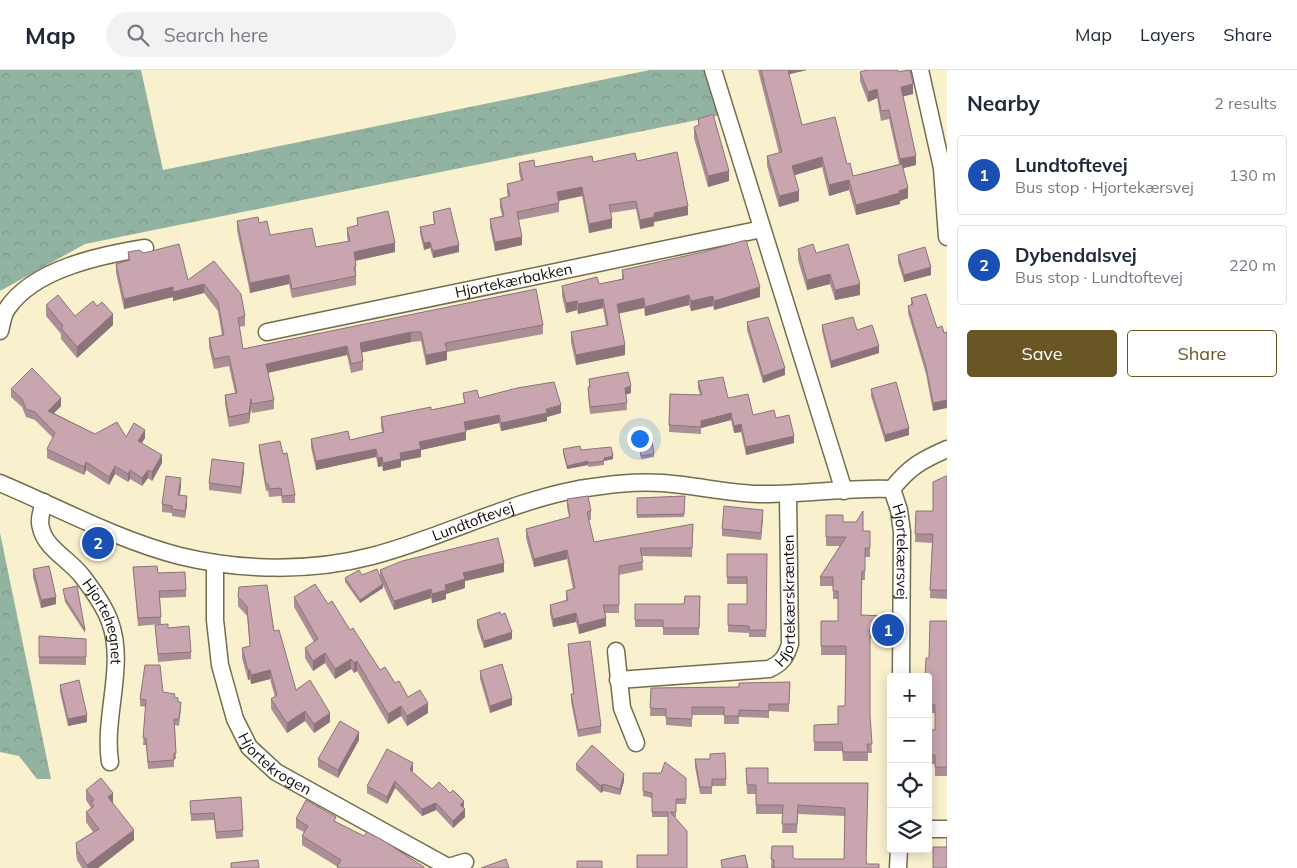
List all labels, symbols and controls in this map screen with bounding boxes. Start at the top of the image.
search box [106,12,456,57]
text: Map [25,20,76,50]
icon: search [124,21,152,49]
text: Search here [164,23,268,47]
text: Map [1075,23,1112,46]
text: Layers [1140,23,1195,46]
text: Share [1223,23,1272,46]
text: Nearby [967,90,1040,116]
text: 2 results [1214,93,1277,113]
text: Lundtoftevej [1015,153,1128,177]
text: 1 [979,165,989,185]
text: 130 m [1229,165,1276,185]
text: Bus stop · Hjortekærsvej [1015,177,1194,197]
text: Dybendalsvej [1015,243,1137,267]
text: 2 [979,255,989,275]
text: 220 m [1229,255,1276,275]
street label: Hjortekærbakken [453,259,574,302]
text: Bus stop · Lundtoftevej [1015,267,1183,287]
button: Save [967,330,1117,377]
button: Share [1127,330,1277,377]
your location [627,426,653,452]
street label: Lundtoftevej [429,497,516,545]
street label: Hjortekærsvej [889,501,912,600]
pin: 2 [82,524,114,562]
street label: Hjortekærskrænten [771,534,799,671]
street label: Hjortehegnet [78,575,126,664]
pin: 1 [872,611,904,649]
map controls [887,673,932,853]
button: + [887,673,932,718]
button: − [887,718,932,763]
street label: Hjortekrogen [234,729,315,799]
button: locate [887,763,932,808]
button: layers [887,808,932,853]

